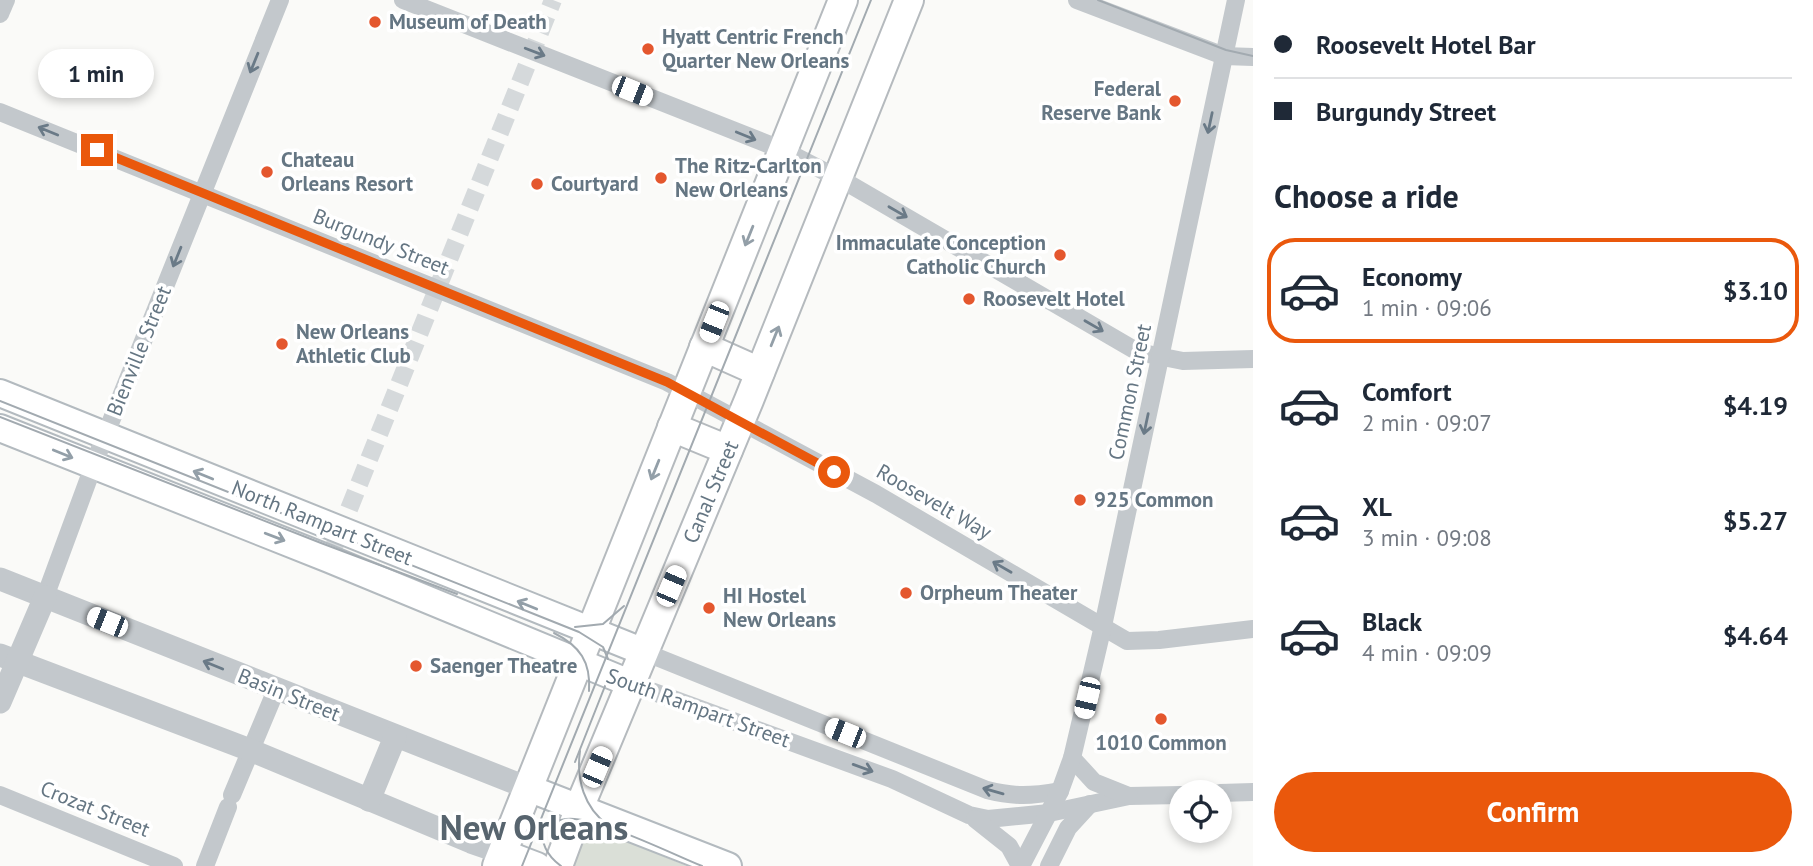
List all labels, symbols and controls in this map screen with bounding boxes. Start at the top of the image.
place label: Museum of Death [389,8,547,35]
marker: Museum of Death [367,14,383,30]
place label: Hyatt Centric French Quarter New Orleans [662,23,850,74]
text: Roosevelt Hotel Bar [1316,28,1536,61]
marker: Hyatt Centric French Quarter New Orleans [640,41,656,57]
one-way arrow [523,46,545,59]
callout: 1 min [39,48,155,97]
one-way arrow [247,52,260,74]
text: 1 min [68,59,124,88]
car [609,73,656,109]
place label: Federal Reserve Bank [1041,75,1162,126]
marker: Federal Reserve Bank [1167,93,1183,109]
text: Burgundy Street [1316,95,1496,128]
one-way arrow [1203,111,1216,134]
one-way arrow [38,123,60,136]
one-way arrow [735,130,756,143]
route end [81,134,113,166]
place label: Chateau Orleans Resort [281,146,414,197]
place label: The Ritz-Carlton New Orleans [675,152,822,203]
marker: Chateau Orleans Resort [259,164,275,180]
place label: Courtyard [551,170,639,197]
marker: The Ritz-Carlton New Orleans [653,170,669,186]
text: Choose a ride [1274,175,1459,217]
marker: Courtyard [529,176,545,192]
street label: Burgundy Street [309,202,453,281]
one-way arrow [887,205,907,219]
one-way arrow [741,225,754,247]
place label: Immaculate Conception Catholic Church [836,229,1046,280]
one-way arrow [170,245,183,267]
marker: Immaculate Conception Catholic Church [1052,247,1068,263]
icon: car [1278,259,1341,322]
text: Economy [1362,260,1462,293]
text: $3.10 [1723,274,1788,307]
street label: Bienville Street [100,282,177,420]
place label: Roosevelt Hotel [983,285,1126,312]
marker: Roosevelt Hotel [961,291,977,307]
text: 1 min · 09:06 [1362,293,1492,322]
car [697,299,732,345]
place label: New Orleans Athletic Club [296,318,411,369]
one-way arrow [1084,319,1104,333]
street label: Common Street [1102,321,1157,462]
one-way arrow [769,326,782,347]
marker: New Orleans Athletic Club [274,336,290,352]
icon: car [1278,374,1341,437]
text: Comfort [1362,375,1452,408]
text: $4.19 [1723,389,1788,422]
text: 2 min · 09:07 [1362,408,1492,437]
one-way arrow [1139,412,1153,435]
street label: Canal Street [677,436,744,547]
one-way arrow [52,448,74,461]
route start [818,456,850,488]
street label: Roosevelt Way [872,458,997,546]
one-way arrow [647,459,660,481]
one-way arrow [192,467,214,480]
street label: North Rampart Street [228,474,417,571]
place label: 925 Common [1094,486,1214,513]
icon: car [1278,489,1341,552]
text: XL [1362,490,1392,523]
marker: 925 Common [1072,492,1088,508]
text: $5.27 [1723,504,1788,537]
text: 3 min · 09:08 [1362,523,1492,552]
one-way arrow [263,532,285,545]
one-way arrow [992,560,1012,574]
car [654,563,689,609]
place label: Orpheum Theater [920,579,1078,606]
place label: HI Hostel New Orleans [723,582,836,633]
marker: Orpheum Theater [898,585,914,601]
one-way arrow [517,598,539,611]
marker: HI Hostel New Orleans [701,600,717,616]
car [84,604,131,640]
icon: car [1278,604,1341,667]
text: Black [1362,605,1422,638]
text: $4.64 [1723,619,1788,652]
text: 4 min · 09:09 [1362,638,1492,667]
place label: Saenger Theatre [430,652,577,679]
one-way arrow [203,657,224,670]
marker: Saenger Theatre [408,658,424,674]
street label: Basin Street [234,662,344,727]
street label: South Rampart Street [603,662,794,753]
car [1073,675,1102,721]
marker: 1010 Common [1153,711,1169,727]
car [822,715,869,751]
place label: 1010 Common [1095,729,1227,756]
car [580,744,615,790]
one-way arrow [852,763,874,775]
button: Confirm [1274,772,1792,852]
street label: Crozat Street [36,774,154,843]
map controls [1169,780,1232,843]
button: locate [1169,780,1232,843]
one-way arrow [982,783,1004,796]
district label: New Orleans [440,804,628,850]

